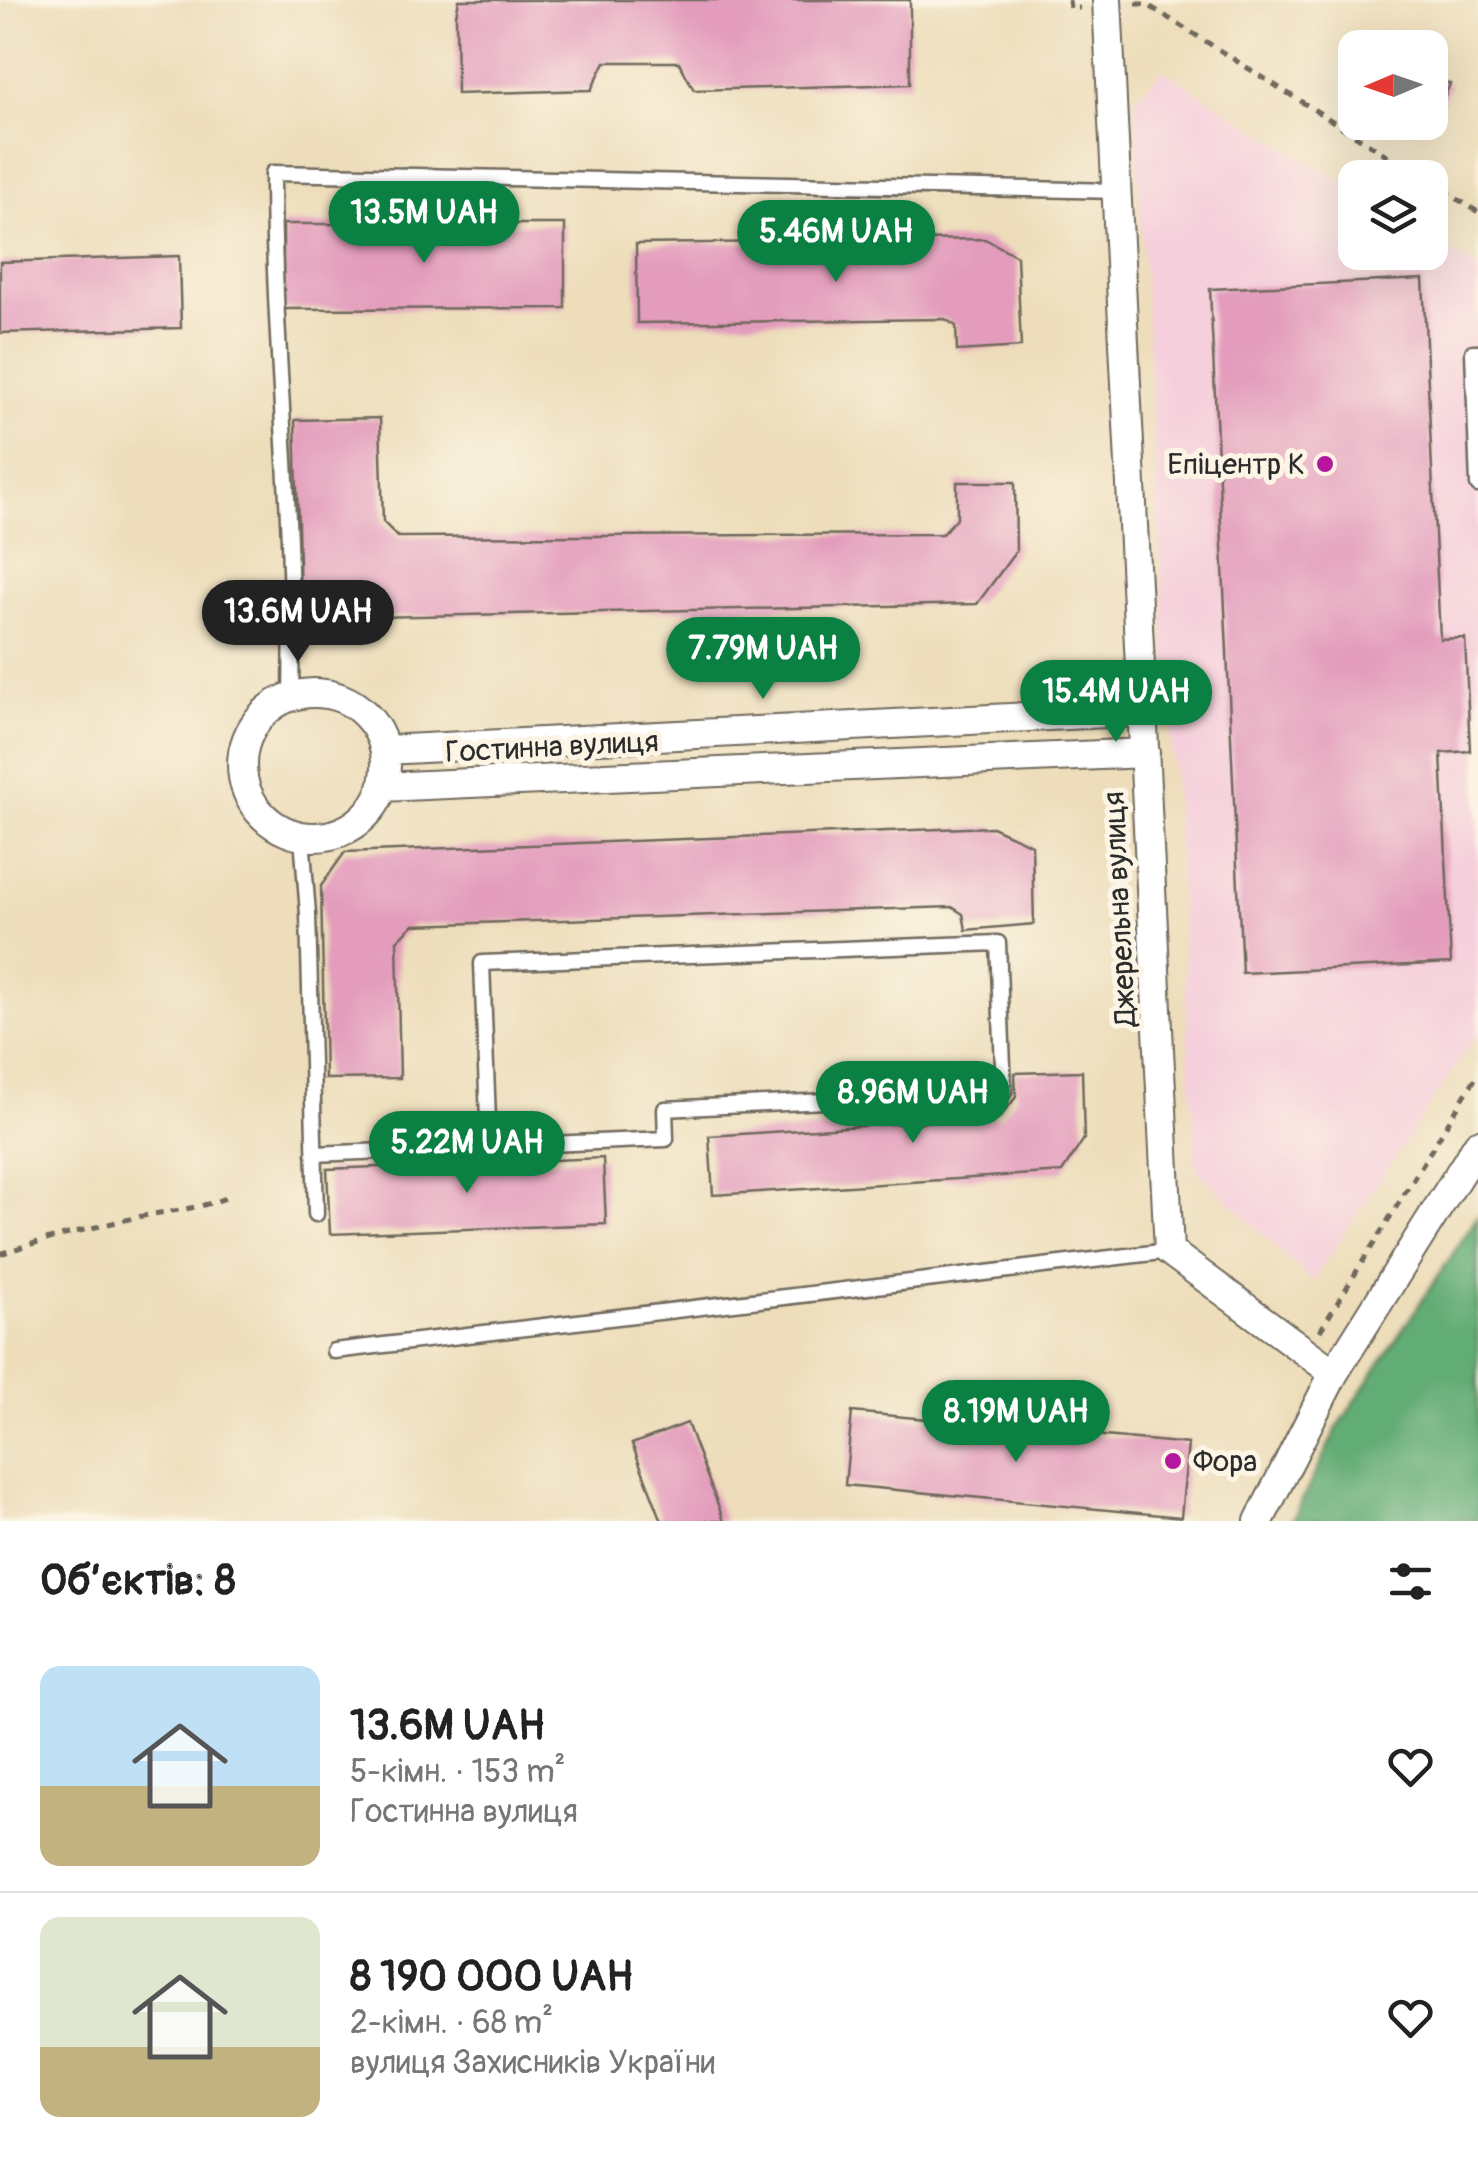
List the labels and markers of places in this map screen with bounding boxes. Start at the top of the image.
pin: 13.5M UAH [310,181,538,266]
pin: 5.46M UAH [722,200,950,285]
place label: Епіцентр К [1167,446,1305,483]
marker: Епіцентр К [1314,453,1336,475]
pin: 13.6M UAH [184,580,412,665]
pin: 7.79M UAH [649,617,877,702]
pin: 15.4M UAH [1002,660,1230,745]
pin: 8.96M UAH [799,1061,1027,1146]
pin: 5.22M UAH [353,1111,581,1196]
pin: 8.19M UAH [902,1380,1130,1465]
place label: Фора [1193,1443,1257,1480]
marker: Фора [1162,1450,1184,1472]

